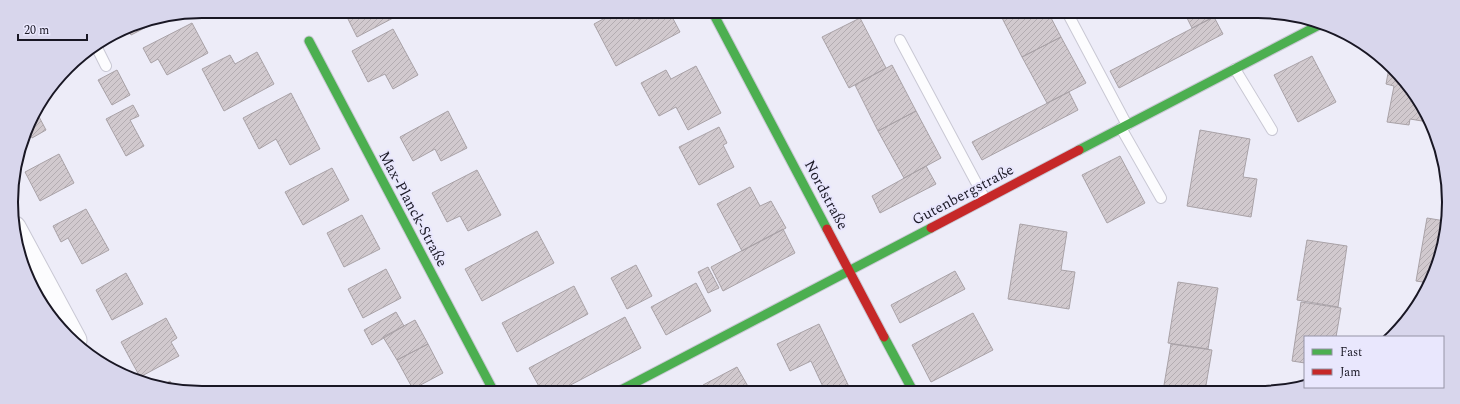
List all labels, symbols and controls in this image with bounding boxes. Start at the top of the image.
scale bar [18,16,87,42]
text: 20 m [24,21,49,40]
street label: Max-Planck-Straße [373,147,453,271]
street label: Nordstraße [798,156,854,234]
street label: Gutenbergstraße [908,158,1018,232]
legend [1304,336,1444,388]
text: Fast [1340,343,1362,362]
text: Jam [1340,363,1361,382]

